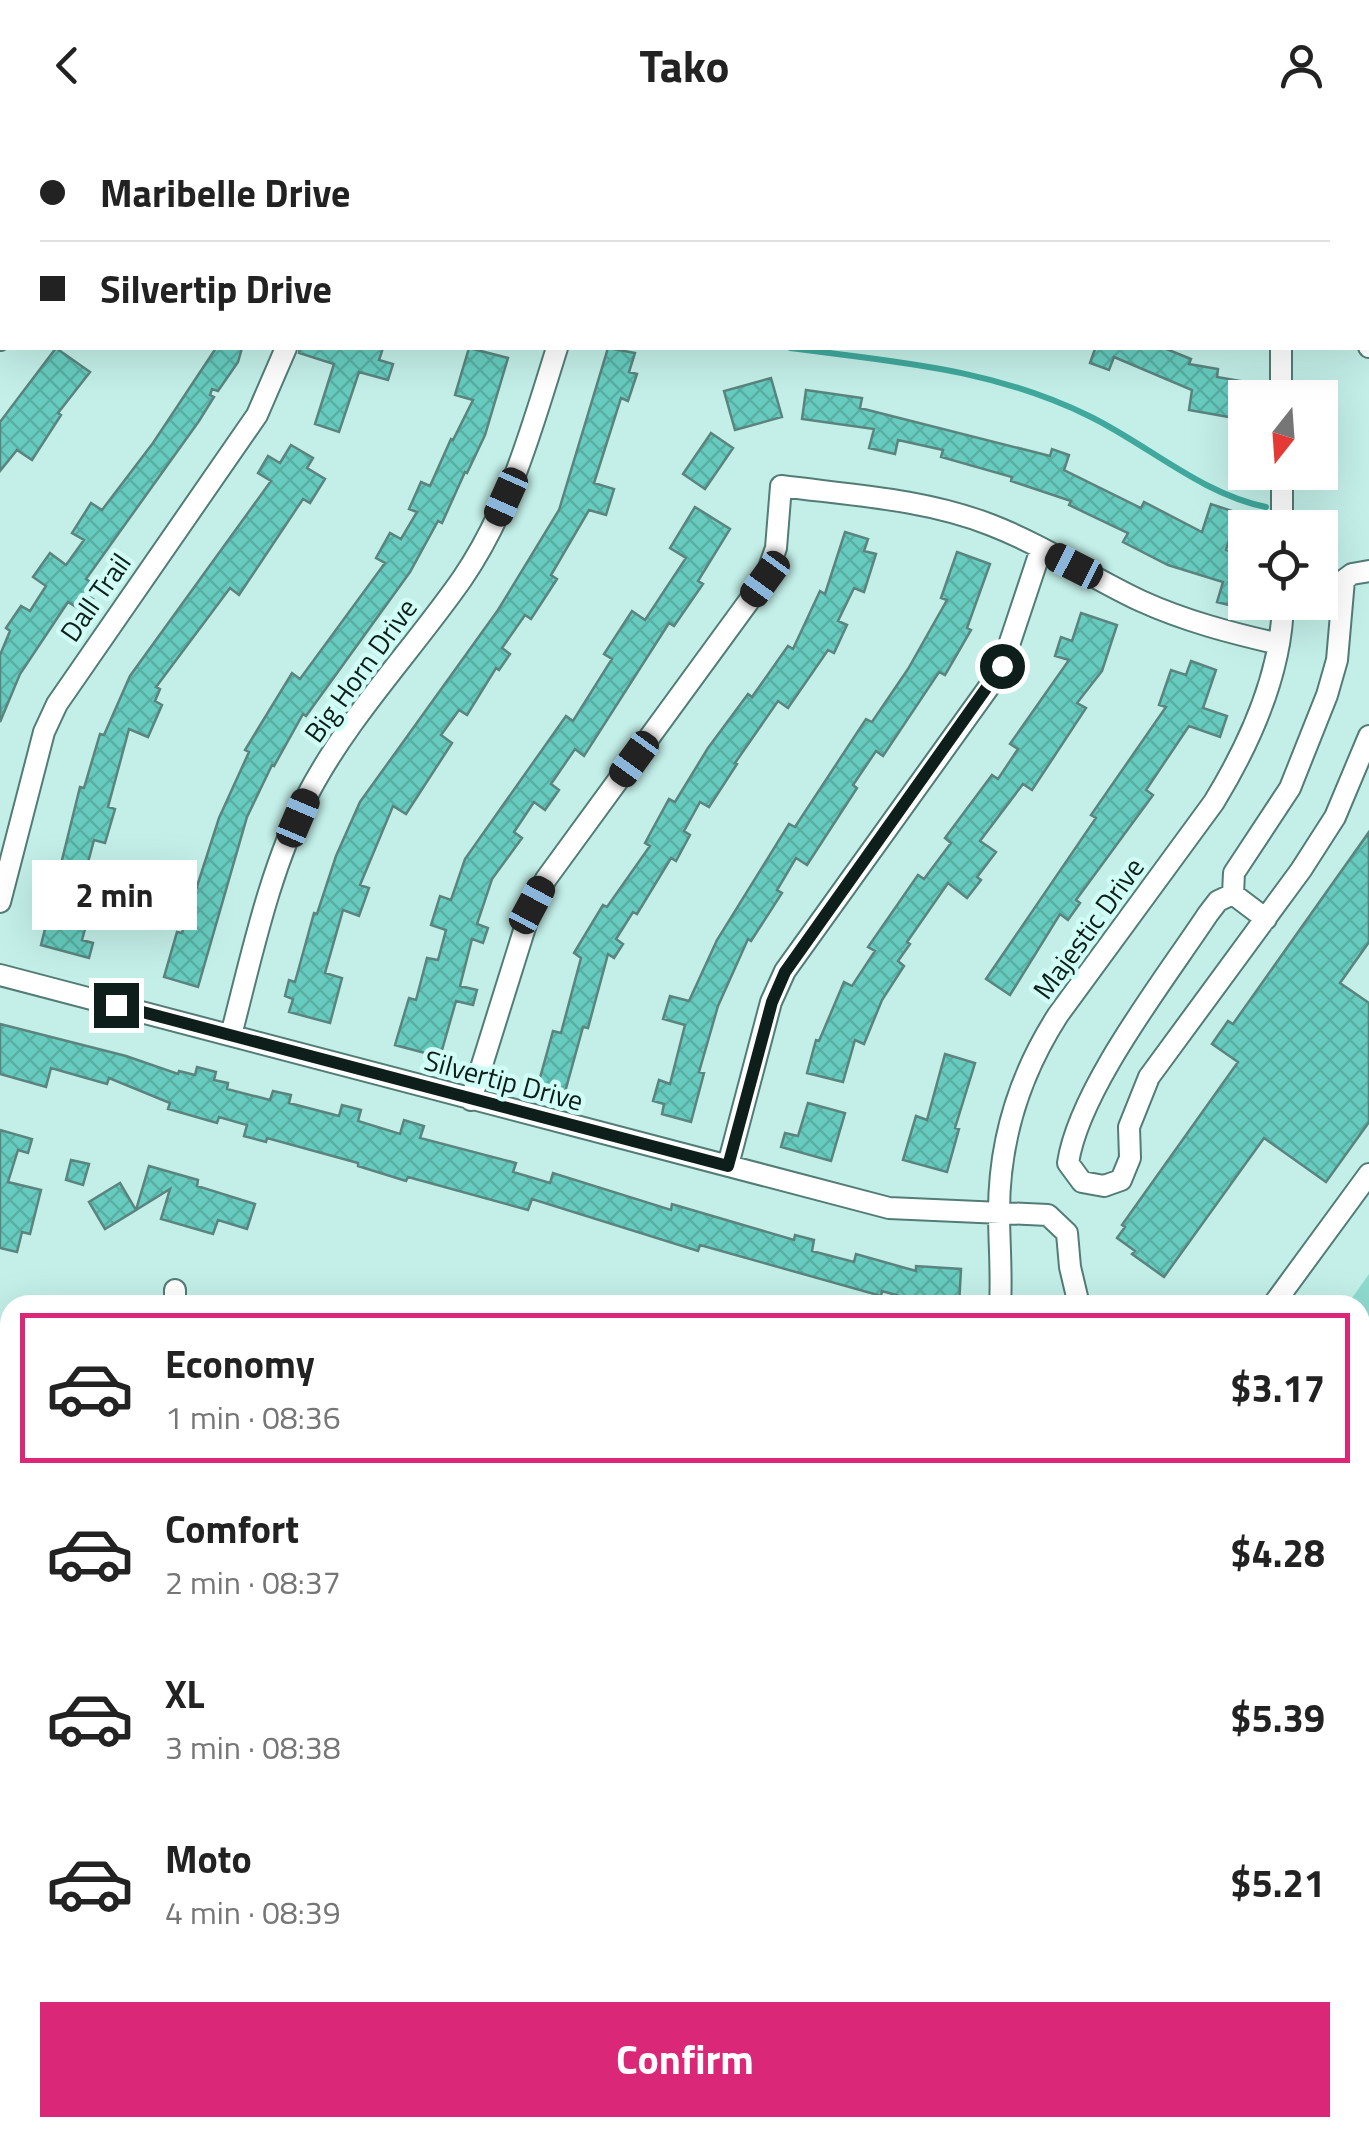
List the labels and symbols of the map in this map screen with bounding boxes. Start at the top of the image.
north arrow [1228,380,1338,490]
car [480,463,532,531]
car [1040,539,1108,593]
street label: Dall Trail [49,544,141,650]
car [735,546,795,612]
street label: Big Horn Drive [293,589,427,751]
route start [980,644,1025,689]
car [604,726,664,792]
car [272,785,324,851]
street label: Majestic Drive [1022,848,1154,1008]
callout: 2 min [34,860,198,930]
car [505,871,559,939]
route end [94,983,139,1028]
street label: Silvertip Drive [420,1038,588,1122]

